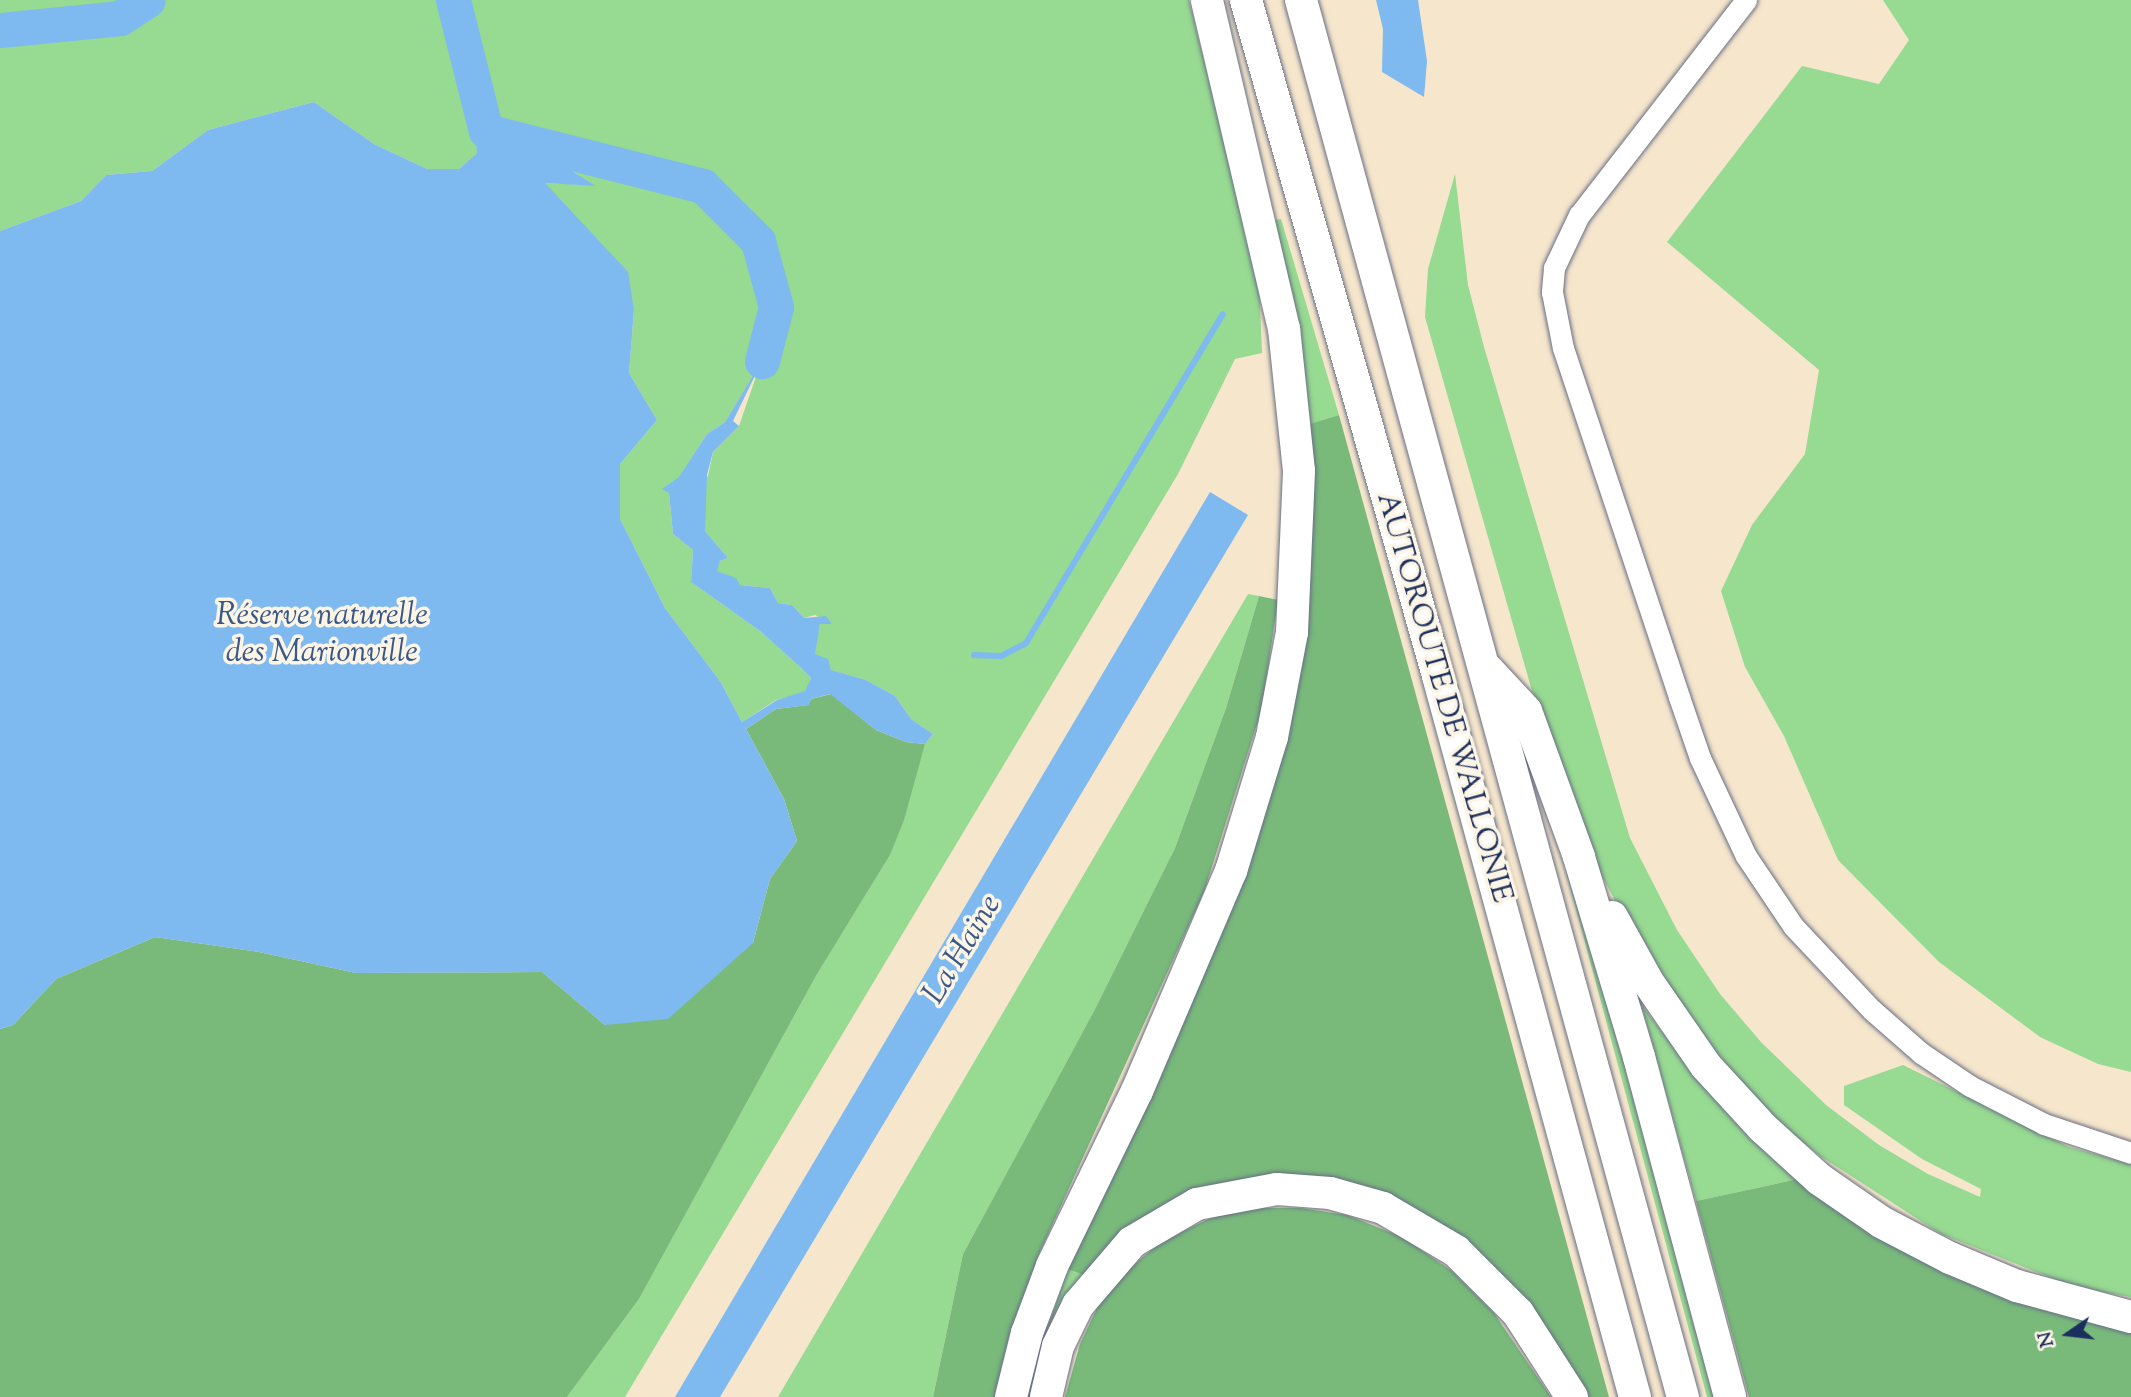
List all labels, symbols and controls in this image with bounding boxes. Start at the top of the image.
street label: AUTOROUTE DE WALLONIE [1367,489,1519,907]
water label: Réserve naturelle des Marionville [216,598,428,673]
water label: La Haine [916,889,1010,1011]
north arrow [2033,1299,2103,1369]
text: N [2032,1329,2062,1350]

